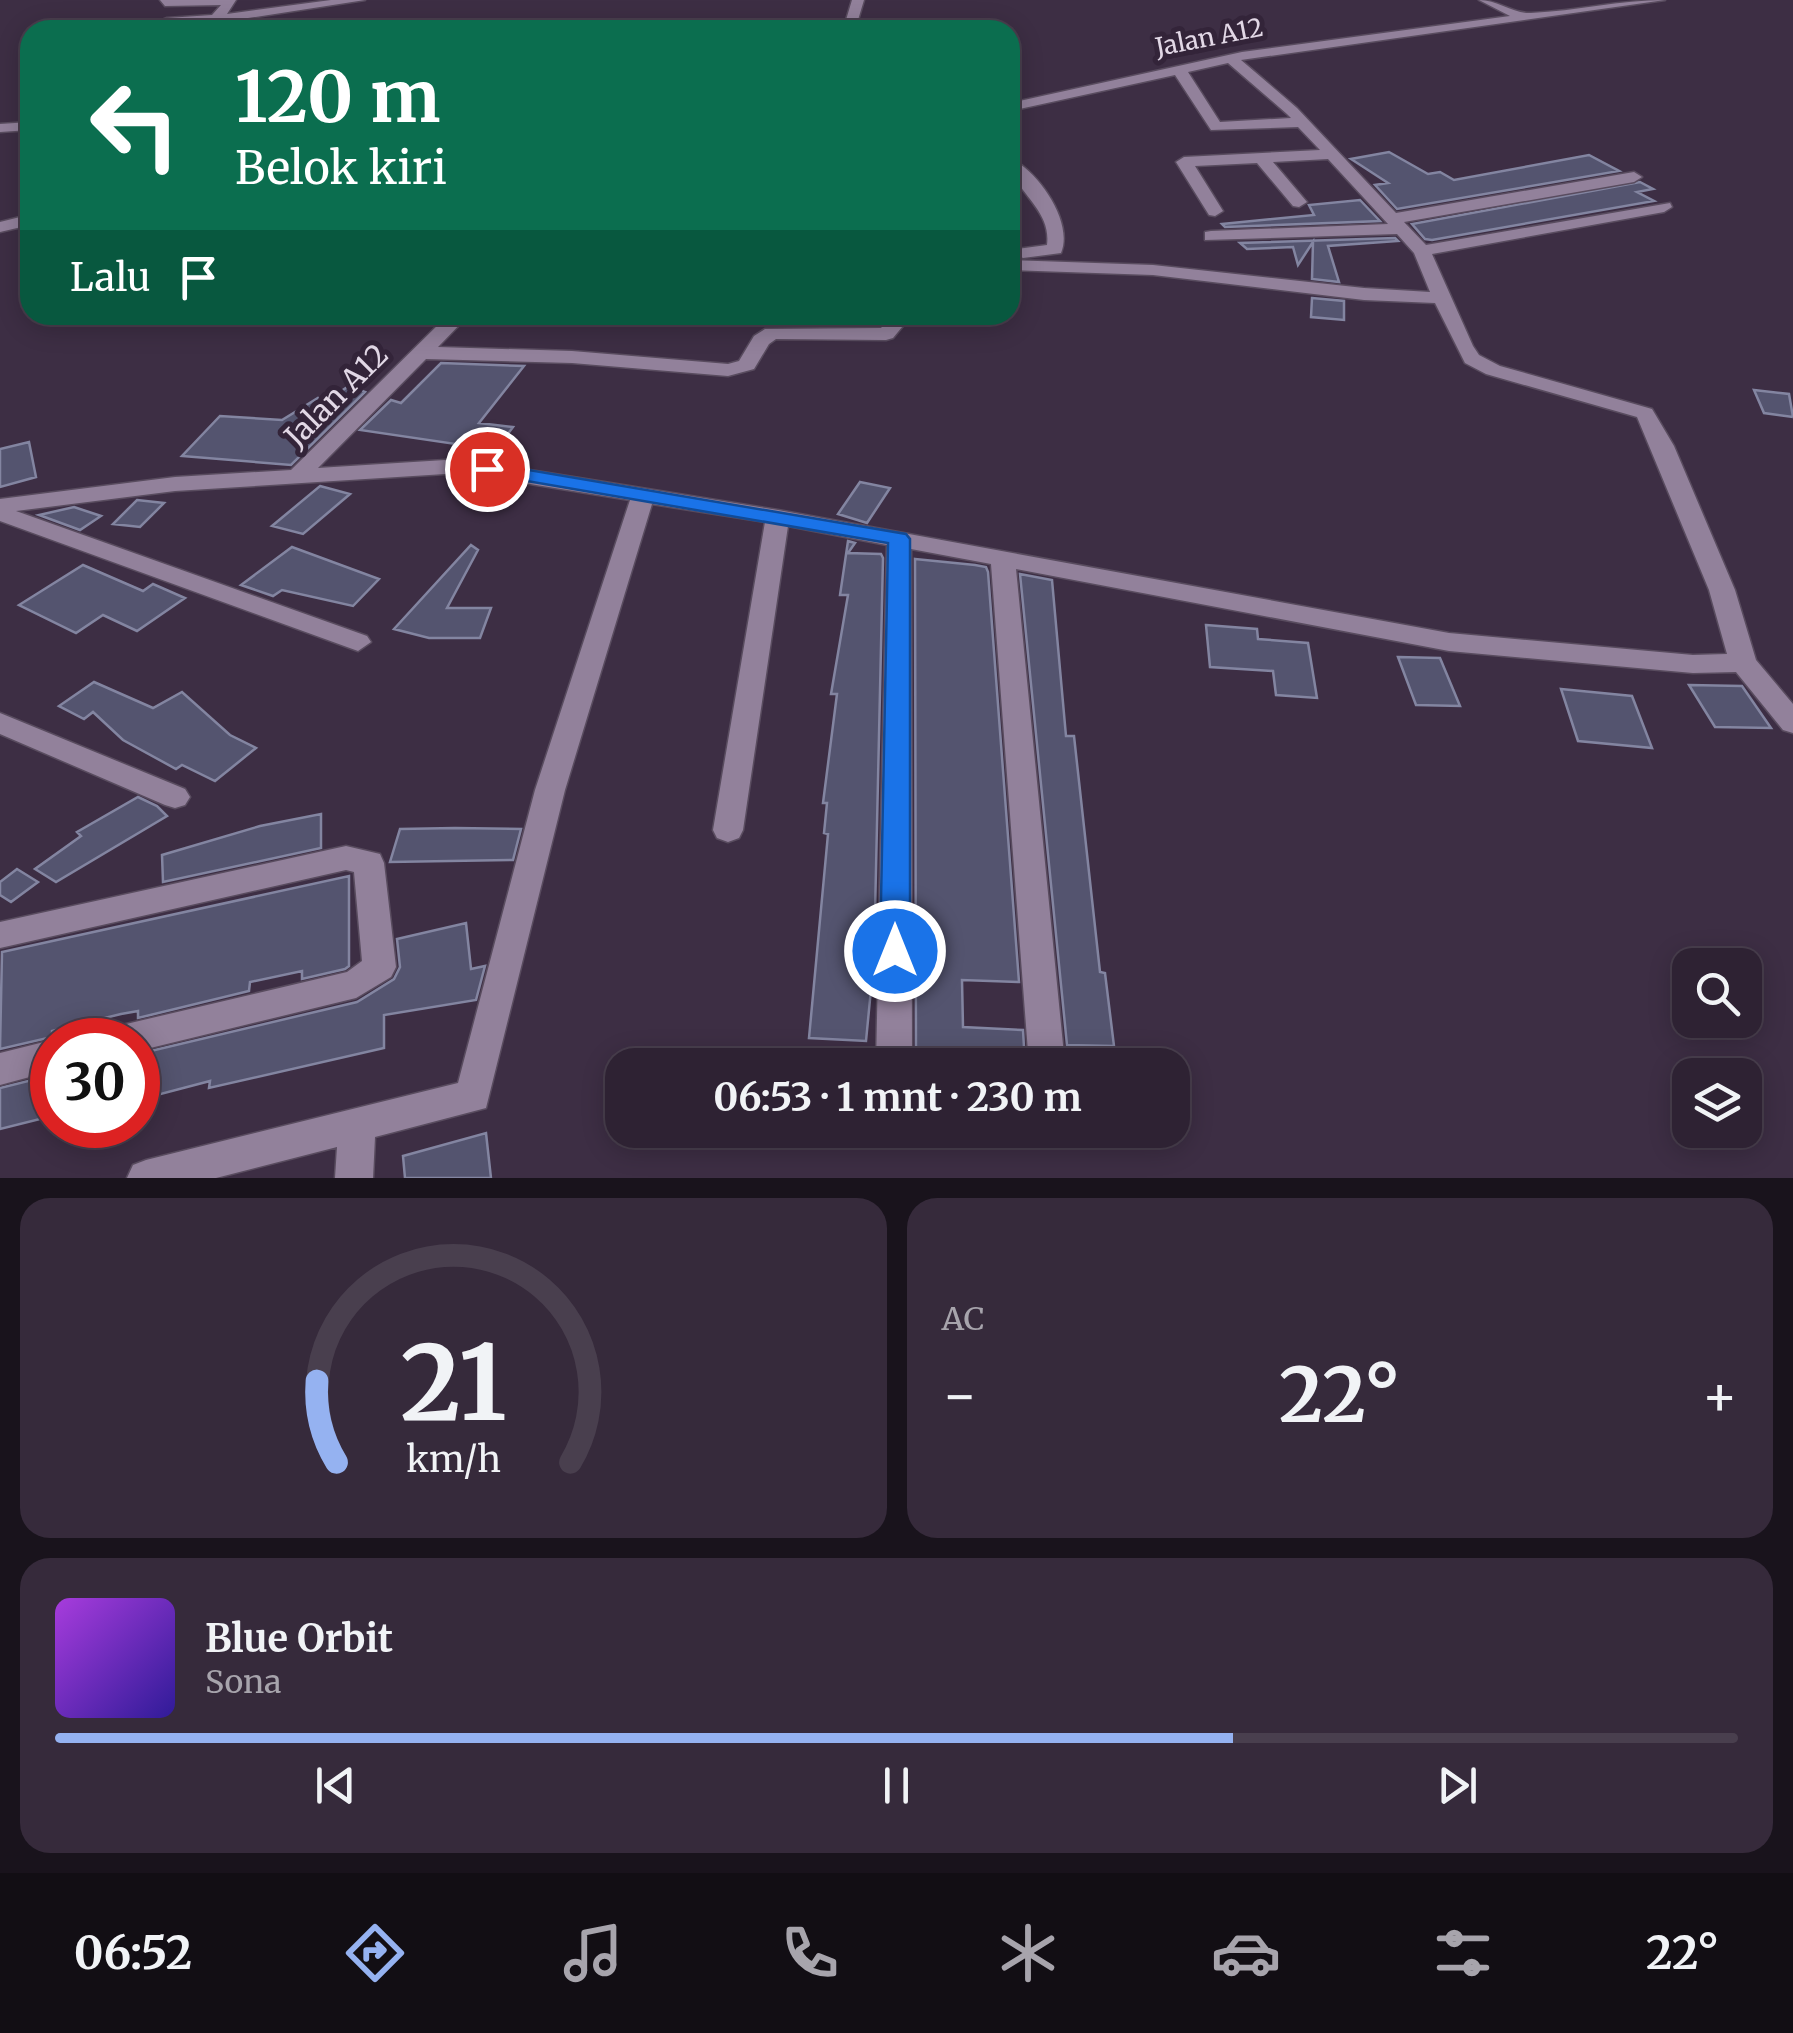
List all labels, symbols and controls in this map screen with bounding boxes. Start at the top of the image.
street label: Jalan A12 [1151,11,1266,63]
text: 120 m [235,53,440,141]
icon: left [70,60,200,190]
text: Belok kiri [235,140,447,196]
icon: arrive [171,250,226,305]
text: Lalu [70,254,151,301]
street label: Jalan A12 [276,335,396,455]
pin [445,427,530,512]
icon: arrive [460,442,515,497]
position arrow [843,899,947,1003]
map controls [1672,948,1762,1148]
button: search [1672,948,1762,1038]
speed limit sign: 30 [30,1018,160,1148]
button: layers [1672,1058,1762,1148]
text: 06:53 · 1 mnt · 230 m [713,1074,1082,1121]
text: AC [942,1299,985,1339]
text: 21 [400,1318,506,1448]
text: 22° [1279,1348,1401,1442]
text: − [942,1361,978,1430]
text: + [1701,1361,1738,1430]
text: km/h [406,1437,501,1482]
text: Blue Orbit [205,1615,393,1662]
text: Sona [205,1662,281,1702]
icon: previous [308,1758,363,1813]
icon: pause [869,1758,924,1813]
icon: next [1430,1758,1485,1813]
icon: directions [340,1918,410,1988]
icon: music [558,1918,628,1988]
icon: phone [775,1918,845,1988]
icon: climate [993,1918,1063,1988]
icon: car [1211,1918,1281,1988]
icon: filters [1428,1918,1498,1988]
text: 06:52 [74,1925,192,1981]
text: 22° [1646,1925,1719,1981]

